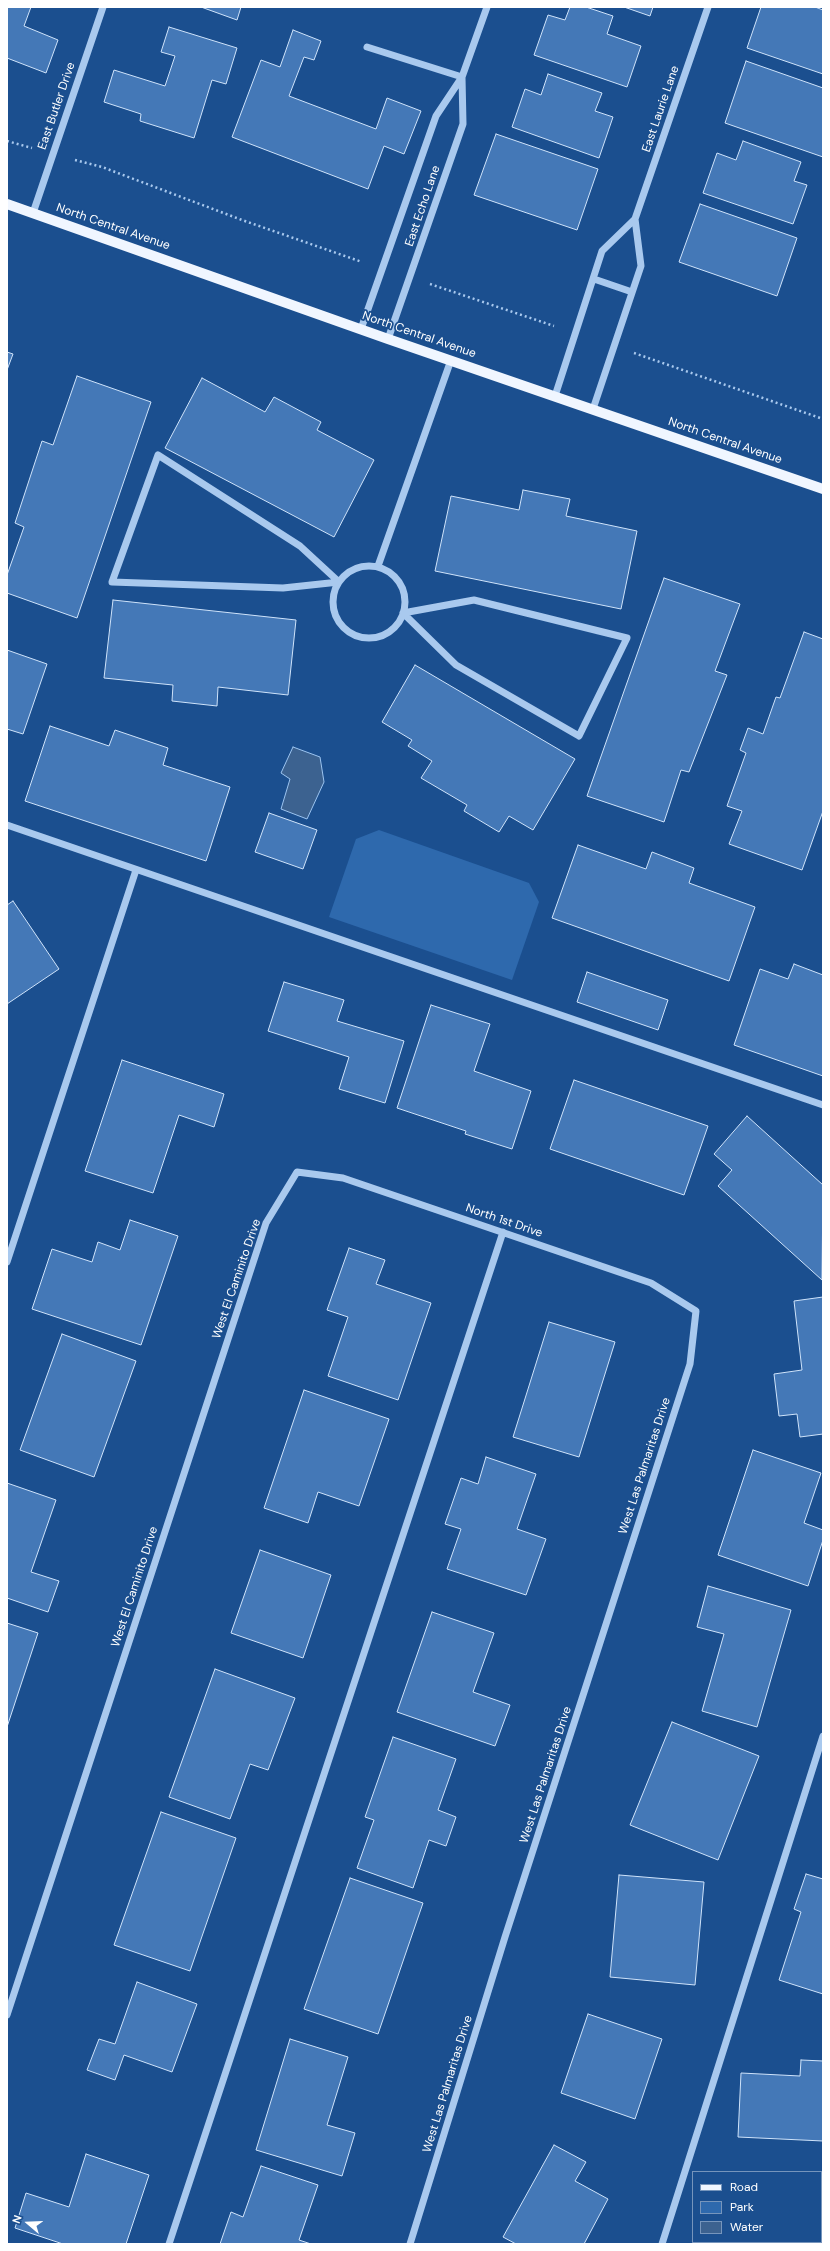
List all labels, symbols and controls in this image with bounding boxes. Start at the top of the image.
street label: East Butler Drive [35,60,79,152]
street label: East Laurie Lane [639,64,683,154]
street label: East Echo Lane [402,164,444,248]
street label: North Central Avenue [54,201,172,253]
street label: North Central Avenue [360,309,478,361]
street label: North Central Avenue [666,415,784,467]
street label: North 1st Drive [464,1201,544,1241]
street label: West El Caminito Drive [210,1217,264,1341]
street label: West Las Palmaritas Drive [616,1396,674,1536]
street label: West El Caminito Drive [109,1525,161,1649]
street label: West Las Palmaritas Drive [517,1705,575,1845]
street label: West Las Palmaritas Drive [420,2014,476,2154]
legend [692,2171,822,2243]
text: Road [730,2179,758,2195]
text: Park [730,2199,754,2215]
north arrow [8,2203,48,2243]
text: N [9,2213,25,2225]
text: Water [730,2219,763,2235]

